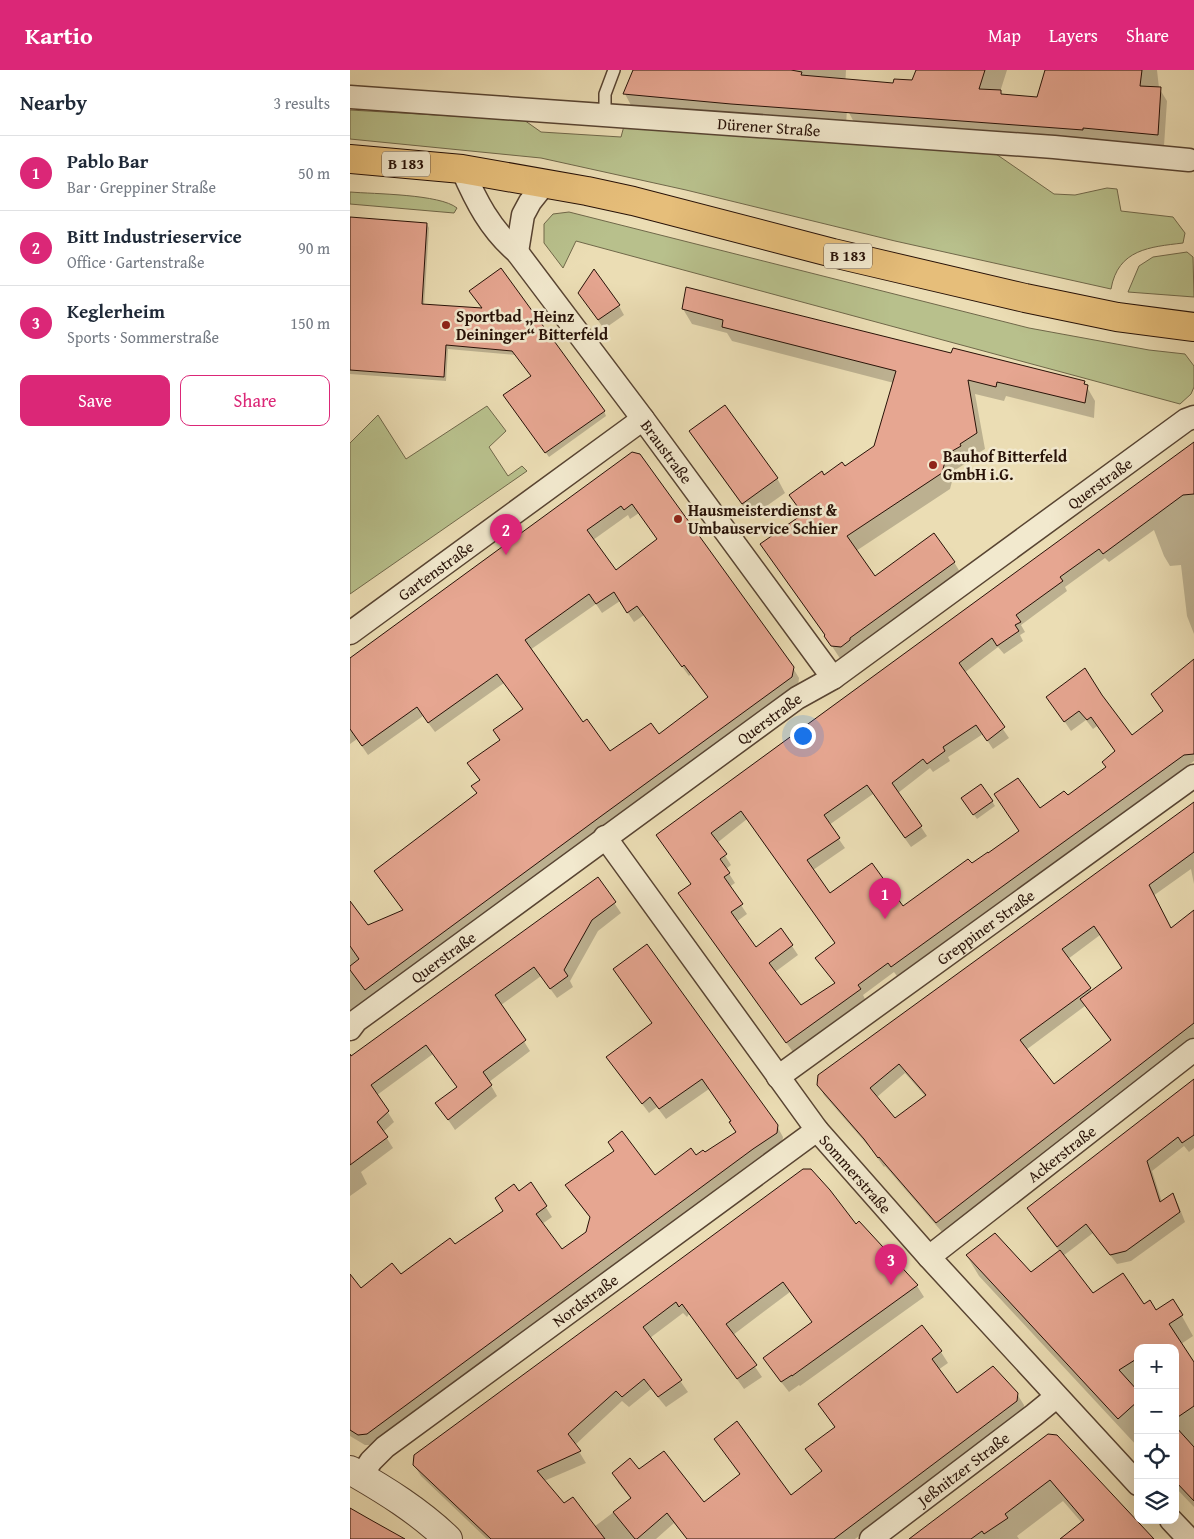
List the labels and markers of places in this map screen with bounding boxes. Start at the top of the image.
place label: Sportbad „Heinz Deininger“ Bitterfeld [456,304,609,346]
marker: Sportbad „Heinz Deininger“ Bitterfeld [440,319,452,331]
place label: Bauhof Bitterfeld GmbH i.G. [943,444,1068,486]
marker: Bauhof Bitterfeld GmbH i.G. [927,459,939,471]
place label: Hausmeisterdienst & Umbauservice Schier [688,498,838,540]
marker: Hausmeisterdienst & Umbauservice Schier [672,513,684,525]
pin: 2 [490,514,522,555]
pin: 1 [869,878,901,919]
pin: 3 [875,1244,907,1285]

